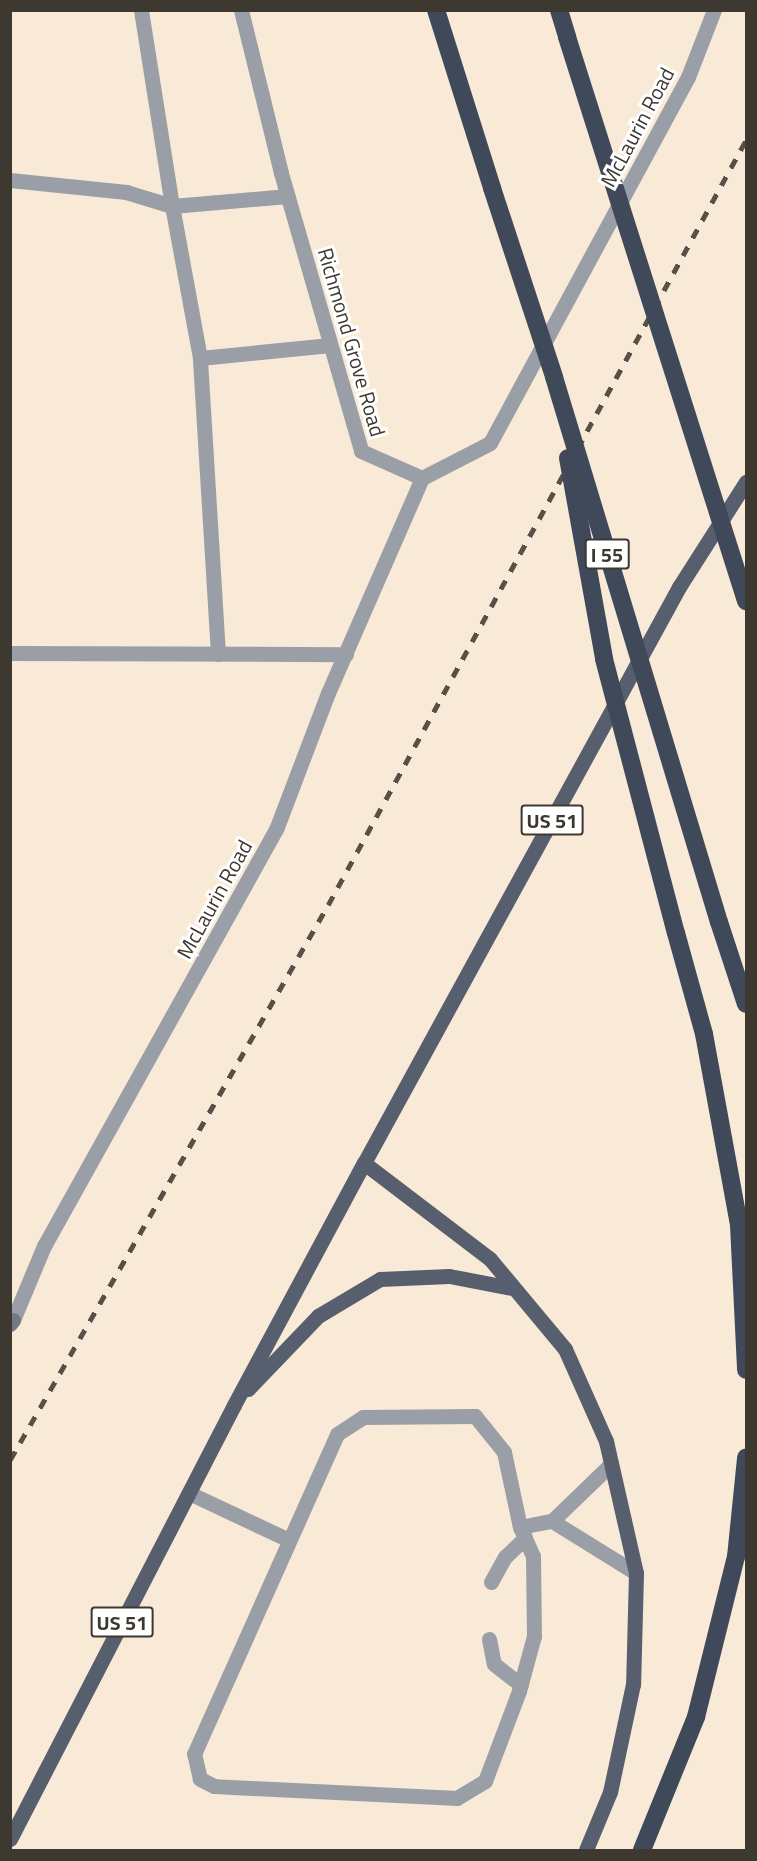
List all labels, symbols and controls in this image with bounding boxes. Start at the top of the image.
street label: McLaurin Road [595,63,679,191]
street label: Richmond Grove Road [313,245,391,439]
road number: I 55 [584,537,630,571]
road number: US 51 [520,803,584,837]
street label: McLaurin Road [171,835,257,963]
road number: US 51 [90,1605,154,1639]

